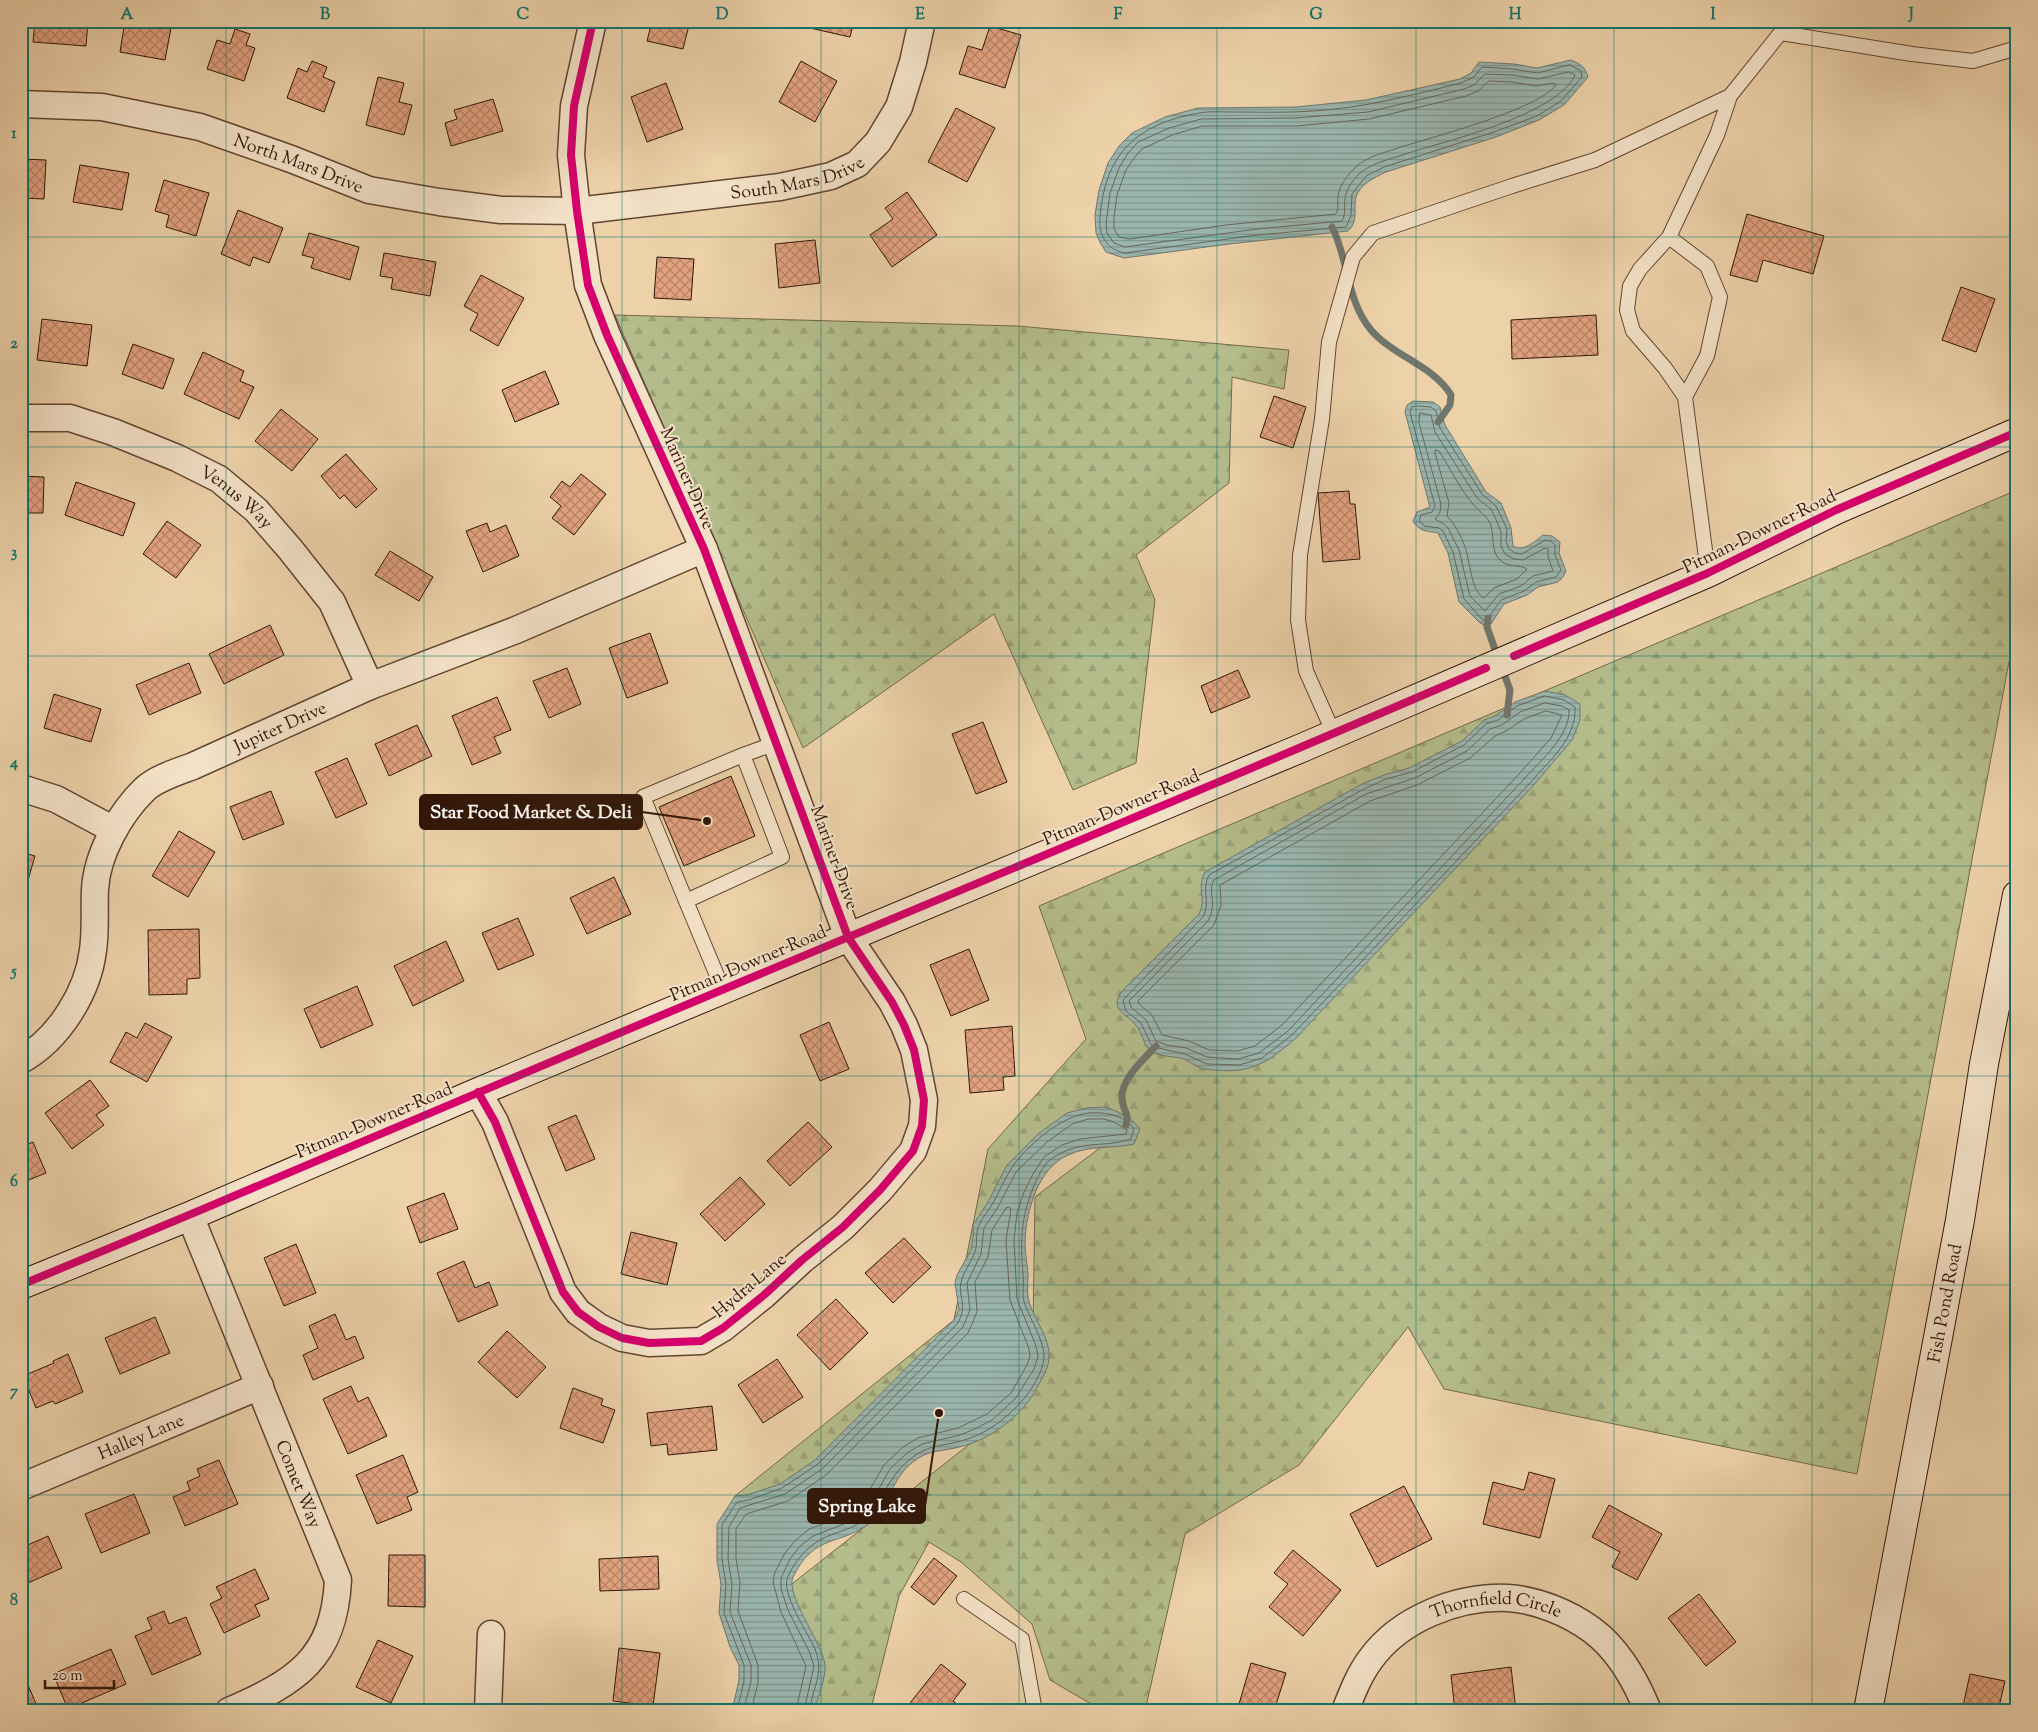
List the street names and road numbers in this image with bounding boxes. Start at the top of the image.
street label: North Mars Drive [229,129,367,201]
street label: South Mars Drive [729,152,872,208]
street label: Mariner Drive [652,424,720,534]
street label: Venus Way [195,460,278,536]
street label: Pitman-Downer Road [1679,484,1841,581]
street label: Jupiter Drive [229,696,331,761]
street label: Pitman-Downer Road [1039,764,1204,854]
street label: Mariner Drive [802,802,864,913]
street label: Pitman-Downer Road [666,920,831,1010]
street label: Pitman-Downer Road [292,1077,457,1167]
street label: Fish Pond Road [1923,1242,1970,1365]
street label: Hydra Lane [708,1248,793,1325]
street label: Halley Lane [94,1408,189,1468]
street label: Comet Way [267,1437,327,1532]
street label: Thornfield Circle [1427,1587,1566,1627]

